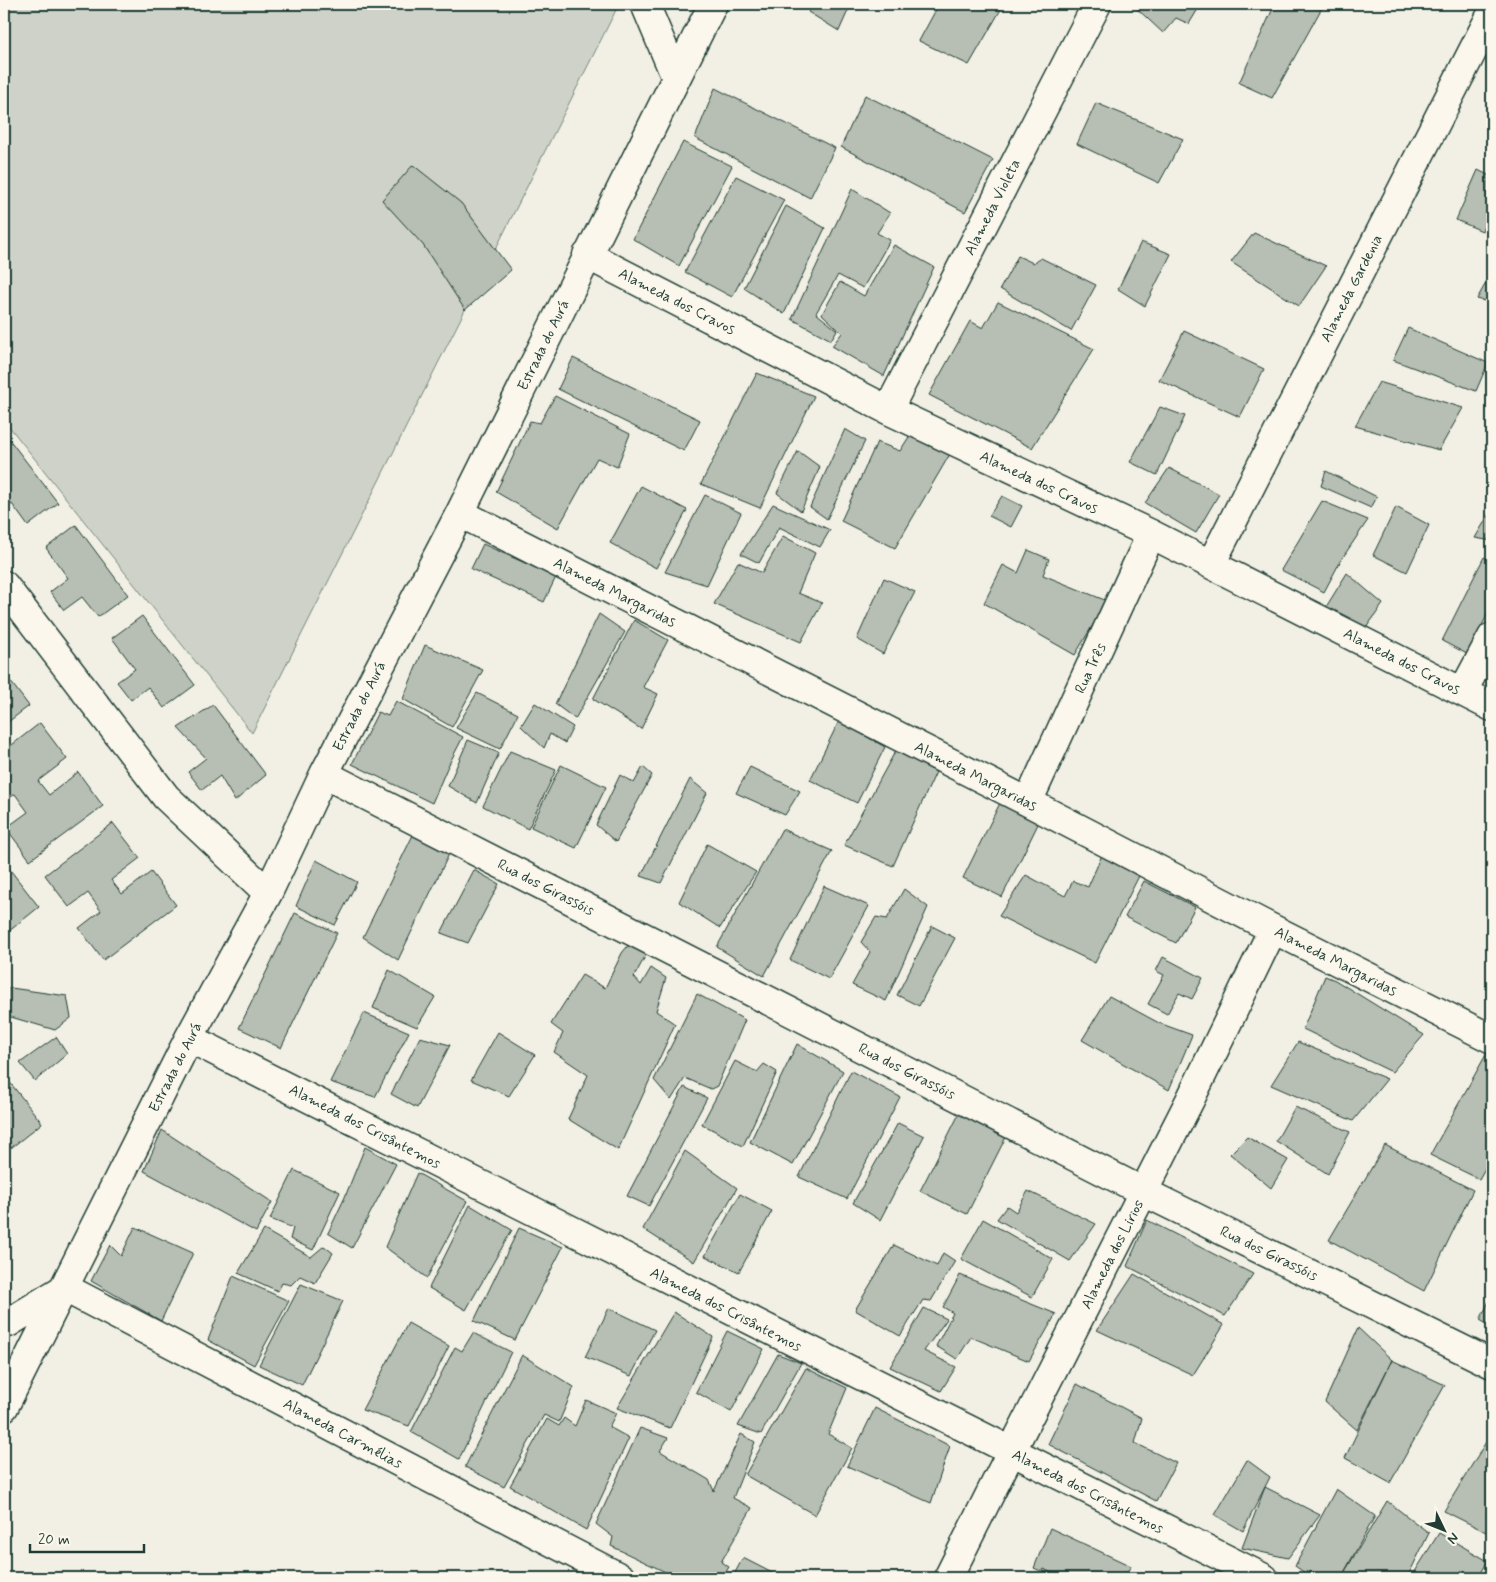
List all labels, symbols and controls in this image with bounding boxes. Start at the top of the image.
street label: Alameda Violeta [960,156,1026,259]
street label: Alameda Gardenia [1316,231,1388,346]
street label: Alameda dos Cravos [615,264,738,340]
street label: Estrada do Aurá [513,297,575,394]
street label: Alameda dos Cravos [976,447,1101,519]
street label: Alameda Margaridas [549,553,679,633]
street label: Alameda dos Cravos [1340,624,1463,700]
street label: Rua Três [1070,639,1112,697]
street label: Estrada do Aurá [329,658,391,755]
street label: Alameda Margaridas [910,737,1040,817]
street label: Rua dos Girassóis [494,855,598,921]
street label: Alameda Margaridas [1270,922,1400,1002]
street label: Estrada do Aurá [145,1019,207,1116]
street label: Rua dos Girassóis [855,1039,959,1105]
street label: Alameda dos Crisântemos [285,1080,444,1174]
street label: Alameda dos Lirios [1077,1196,1149,1313]
street label: Rua dos Girassóis [1216,1222,1321,1286]
street label: Alameda dos Crisântemos [646,1263,805,1357]
street label: Alameda Carmélias [279,1394,406,1474]
street label: Alameda dos Crisântemos [1008,1445,1167,1539]
north arrow [1418,1504,1468,1554]
scale bar [30,1522,144,1554]
text: N [1443,1529,1463,1548]
text: 20 m [38,1530,70,1550]

